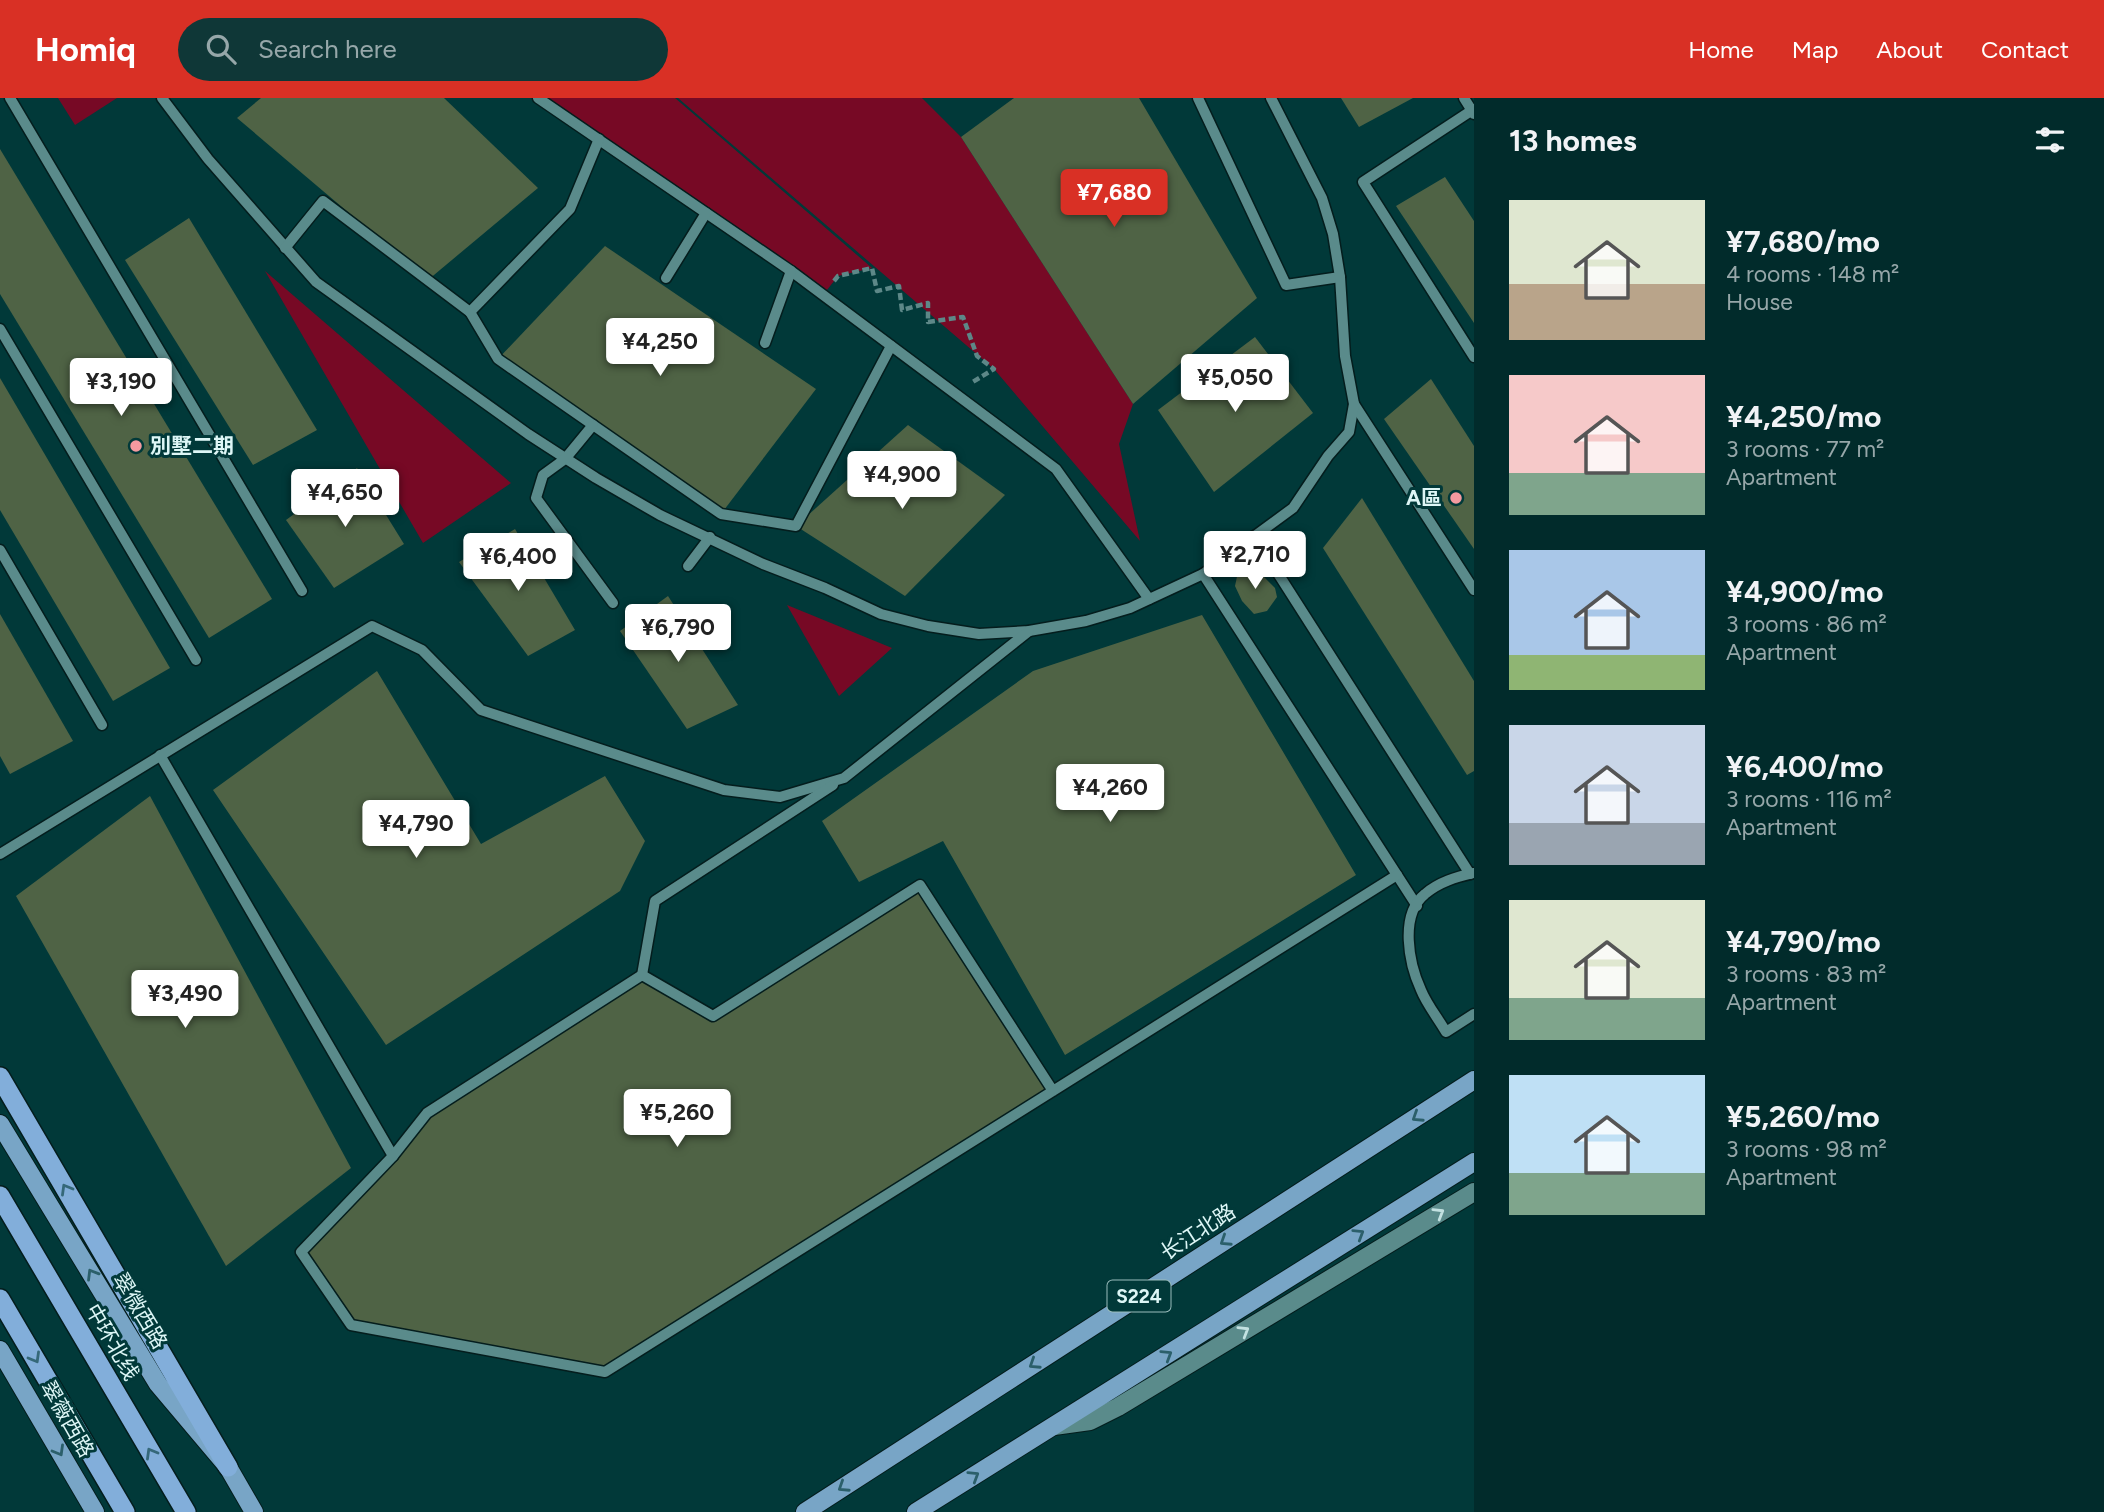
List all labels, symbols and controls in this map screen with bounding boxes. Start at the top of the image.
search box [178,18,668,81]
text: Homiq [35,30,136,69]
icon: search [202,30,240,68]
text: Search here [258,33,397,65]
text: Home [1688,35,1754,64]
text: Map [1792,35,1838,64]
text: About [1876,35,1943,64]
text: Contact [1981,35,2069,64]
icon: filters [2031,121,2069,159]
text: 13 homes [1509,122,1637,159]
pin: ¥7,680 [1057,170,1171,229]
text: ¥7,680 [1077,178,1151,206]
text: ¥7,680/mo [1726,223,1880,260]
icon: home [1565,228,1649,312]
text: 4 rooms · 148 m² [1726,260,1899,288]
text: House [1726,288,1793,316]
pin: ¥4,250 [603,318,717,378]
text: ¥4,250 [622,327,698,355]
pin: ¥5,050 [1178,354,1292,414]
pin: ¥3,190 [64,358,178,418]
text: ¥5,050 [1197,363,1273,391]
text: ¥3,190 [86,367,156,395]
text: ¥4,250/mo [1726,398,1881,435]
icon: home [1565,403,1649,487]
place label: 別墅二期 [150,433,234,458]
text: 3 rooms · 77 m² [1726,435,1884,463]
marker: 別墅二期 [128,438,144,454]
pin: ¥4,900 [845,452,959,511]
text: ¥4,900 [863,460,941,488]
text: Apartment [1726,463,1837,491]
pin: ¥4,650 [288,470,402,529]
text: ¥4,650 [307,478,383,506]
place label: A區 [1406,485,1442,510]
marker: A區 [1448,490,1464,506]
pin: ¥2,710 [1198,532,1312,591]
pin: ¥6,400 [461,533,575,593]
text: ¥2,710 [1220,540,1290,568]
text: ¥6,400 [479,542,557,570]
text: ¥4,900/mo [1726,573,1883,610]
icon: home [1565,578,1649,662]
pin: ¥6,790 [621,604,735,664]
text: 3 rooms · 86 m² [1726,610,1887,638]
text: ¥6,790 [641,613,715,641]
text: Apartment [1726,638,1837,666]
text: ¥6,400/mo [1726,748,1883,785]
icon: home [1565,753,1649,837]
pin: ¥4,260 [1053,764,1167,824]
text: ¥4,260 [1072,773,1148,801]
text: 3 rooms · 116 m² [1726,785,1892,813]
pin: ¥4,790 [359,800,473,860]
text: ¥4,790 [378,809,454,837]
text: Apartment [1726,813,1837,841]
text: ¥4,790/mo [1726,923,1881,960]
icon: home [1565,928,1649,1012]
text: 3 rooms · 83 m² [1726,960,1886,988]
pin: ¥3,490 [128,970,242,1030]
text: ¥3,490 [147,979,223,1007]
text: Apartment [1726,988,1837,1016]
pin: ¥5,260 [620,1090,734,1149]
text: ¥5,260 [640,1098,714,1126]
text: ¥5,260/mo [1726,1098,1880,1135]
icon: home [1565,1103,1649,1187]
one-way arrow [1411,1109,1424,1122]
text: 3 rooms · 98 m² [1726,1135,1887,1163]
text: Apartment [1726,1163,1837,1191]
one-way arrow [61,1184,74,1197]
street label: 长江北路 [1156,1198,1240,1265]
one-way arrow [1431,1209,1444,1222]
one-way arrow [1352,1229,1365,1242]
one-way arrow [1220,1232,1233,1245]
street label: 翠微西路 [108,1268,173,1353]
one-way arrow [87,1269,100,1282]
road number: S224 [1108,1280,1170,1312]
street label: 中环北线 [81,1299,144,1384]
one-way arrow [1237,1326,1250,1339]
one-way arrow [26,1350,39,1363]
one-way arrow [1159,1350,1172,1363]
one-way arrow [1029,1356,1042,1369]
street label: 翠薇西路 [36,1376,99,1461]
one-way arrow [51,1443,64,1456]
one-way arrow [146,1448,159,1461]
one-way arrow [967,1471,980,1484]
one-way arrow [838,1479,851,1492]

